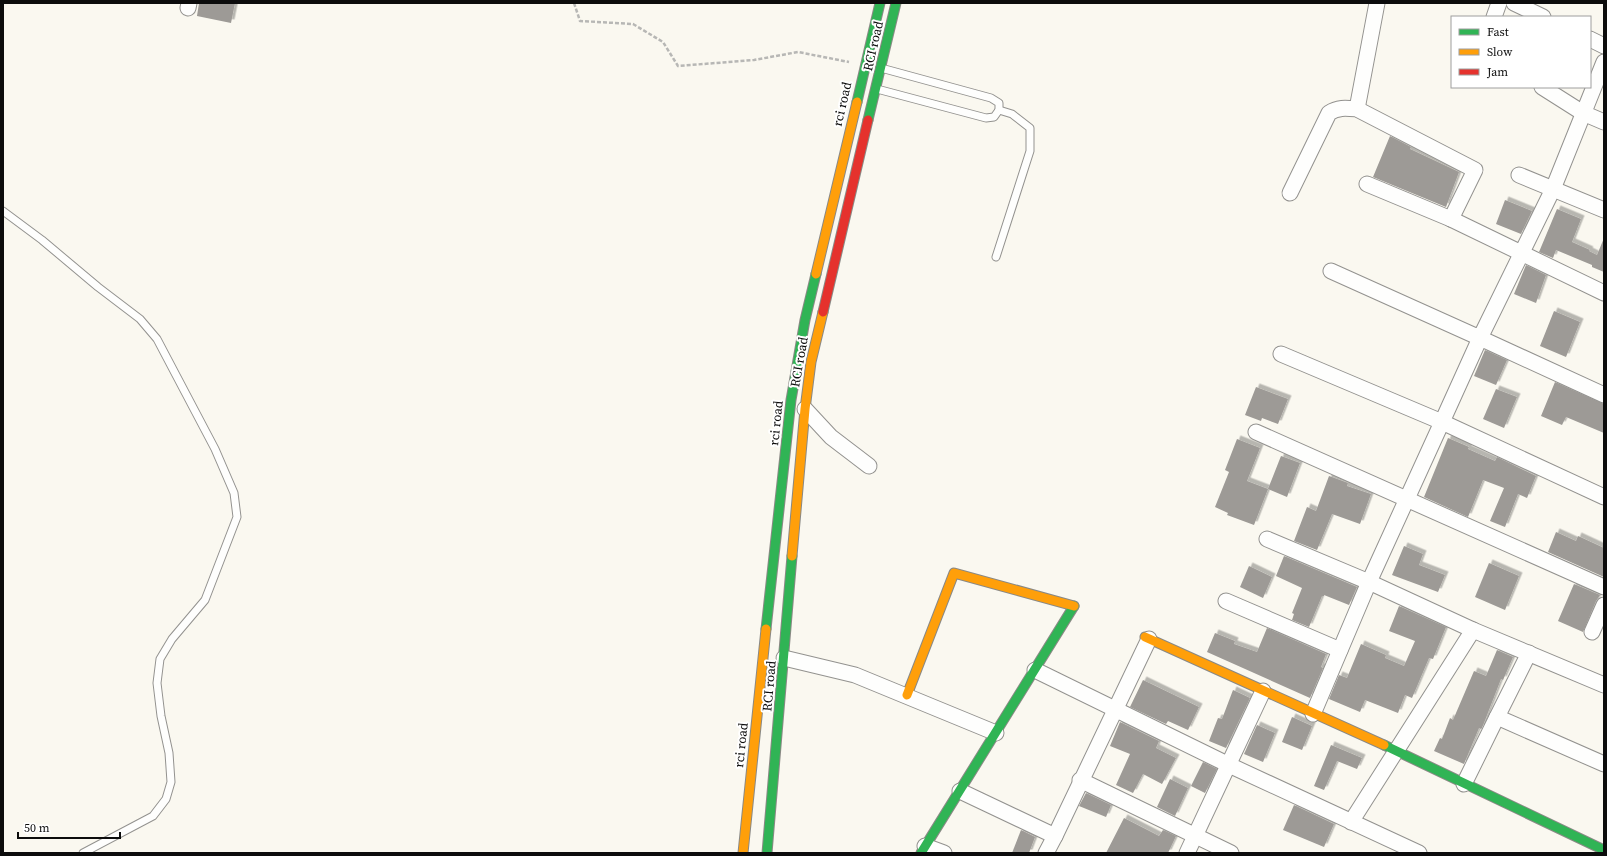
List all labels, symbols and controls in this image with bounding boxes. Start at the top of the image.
legend [1451,16,1591,88]
street label: RCI road [859,19,887,73]
text: Fast [1487,24,1509,40]
text: Slow [1487,44,1513,60]
text: Jam [1486,64,1508,80]
street label: rci road [829,80,855,128]
street label: RCI road [786,335,812,388]
street label: rci road [765,399,787,446]
street label: RCI road [758,659,780,712]
street label: rci road [730,721,752,768]
scale bar [18,814,120,840]
text: 50 m [24,820,50,836]

